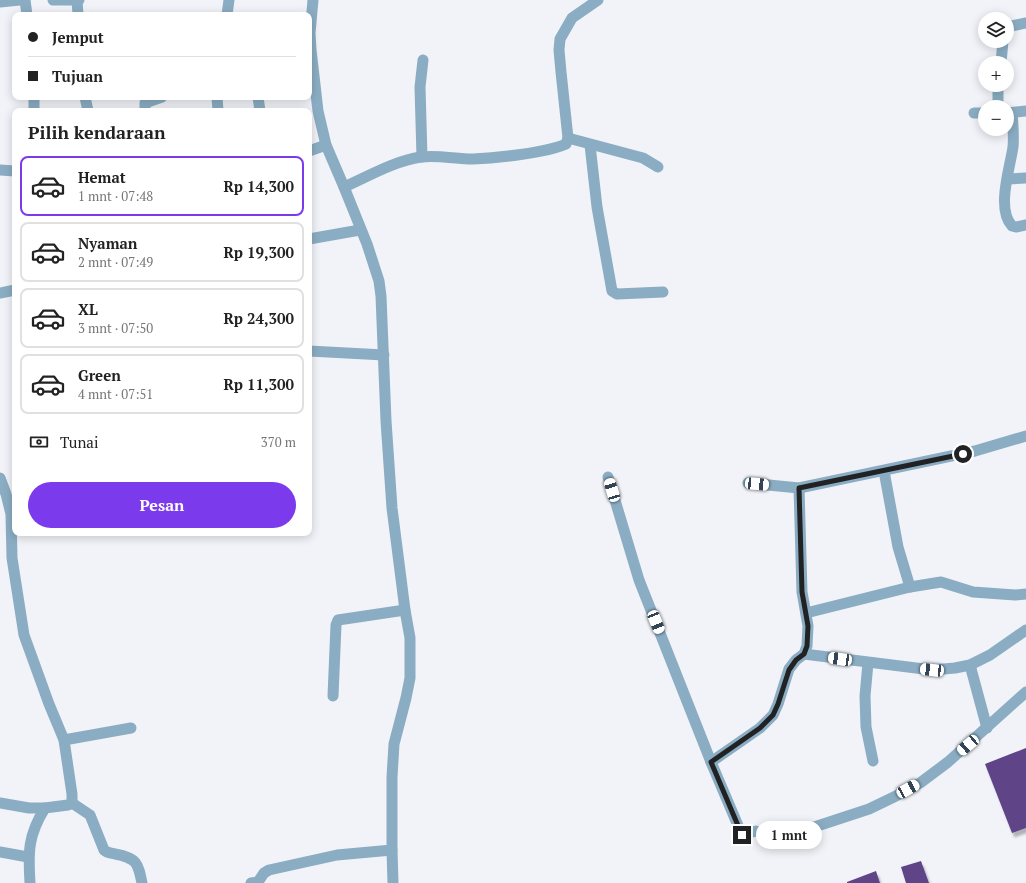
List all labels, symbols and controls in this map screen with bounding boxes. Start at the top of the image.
map controls [978,12,1014,136]
button: layers [978,12,1014,48]
text: Jemput [52,27,104,47]
button: + [978,56,1014,92]
text: Tujuan [52,66,103,86]
button: − [978,100,1014,136]
text: Pilih kendaraan [28,120,166,144]
text: Hemat [78,167,126,187]
icon: car [30,168,66,204]
text: Rp 14,300 [223,176,294,196]
text: 1 mnt · 07:48 [78,187,153,205]
text: Nyaman [78,233,138,253]
icon: car [30,234,66,270]
text: Rp 19,300 [223,242,294,262]
text: 2 mnt · 07:49 [78,253,153,271]
text: XL [78,299,98,319]
icon: car [30,300,66,336]
text: Rp 24,300 [223,308,294,328]
text: 3 mnt · 07:50 [78,319,153,337]
text: Green [78,365,121,385]
icon: car [30,366,66,402]
text: Rp 11,300 [223,374,294,394]
text: 4 mnt · 07:51 [78,385,153,403]
icon: cash [28,431,50,453]
text: Tunai [60,432,98,452]
text: 370 m [261,433,296,451]
route start [954,445,972,463]
car [603,477,621,503]
car [745,477,769,491]
button: Pesan [28,482,296,528]
car [646,609,666,635]
car [827,651,853,667]
car [919,663,945,677]
car [955,733,981,757]
car [895,778,921,800]
callout: 1 mnt [756,821,822,849]
route end [733,826,751,844]
text: 1 mnt [771,826,807,844]

